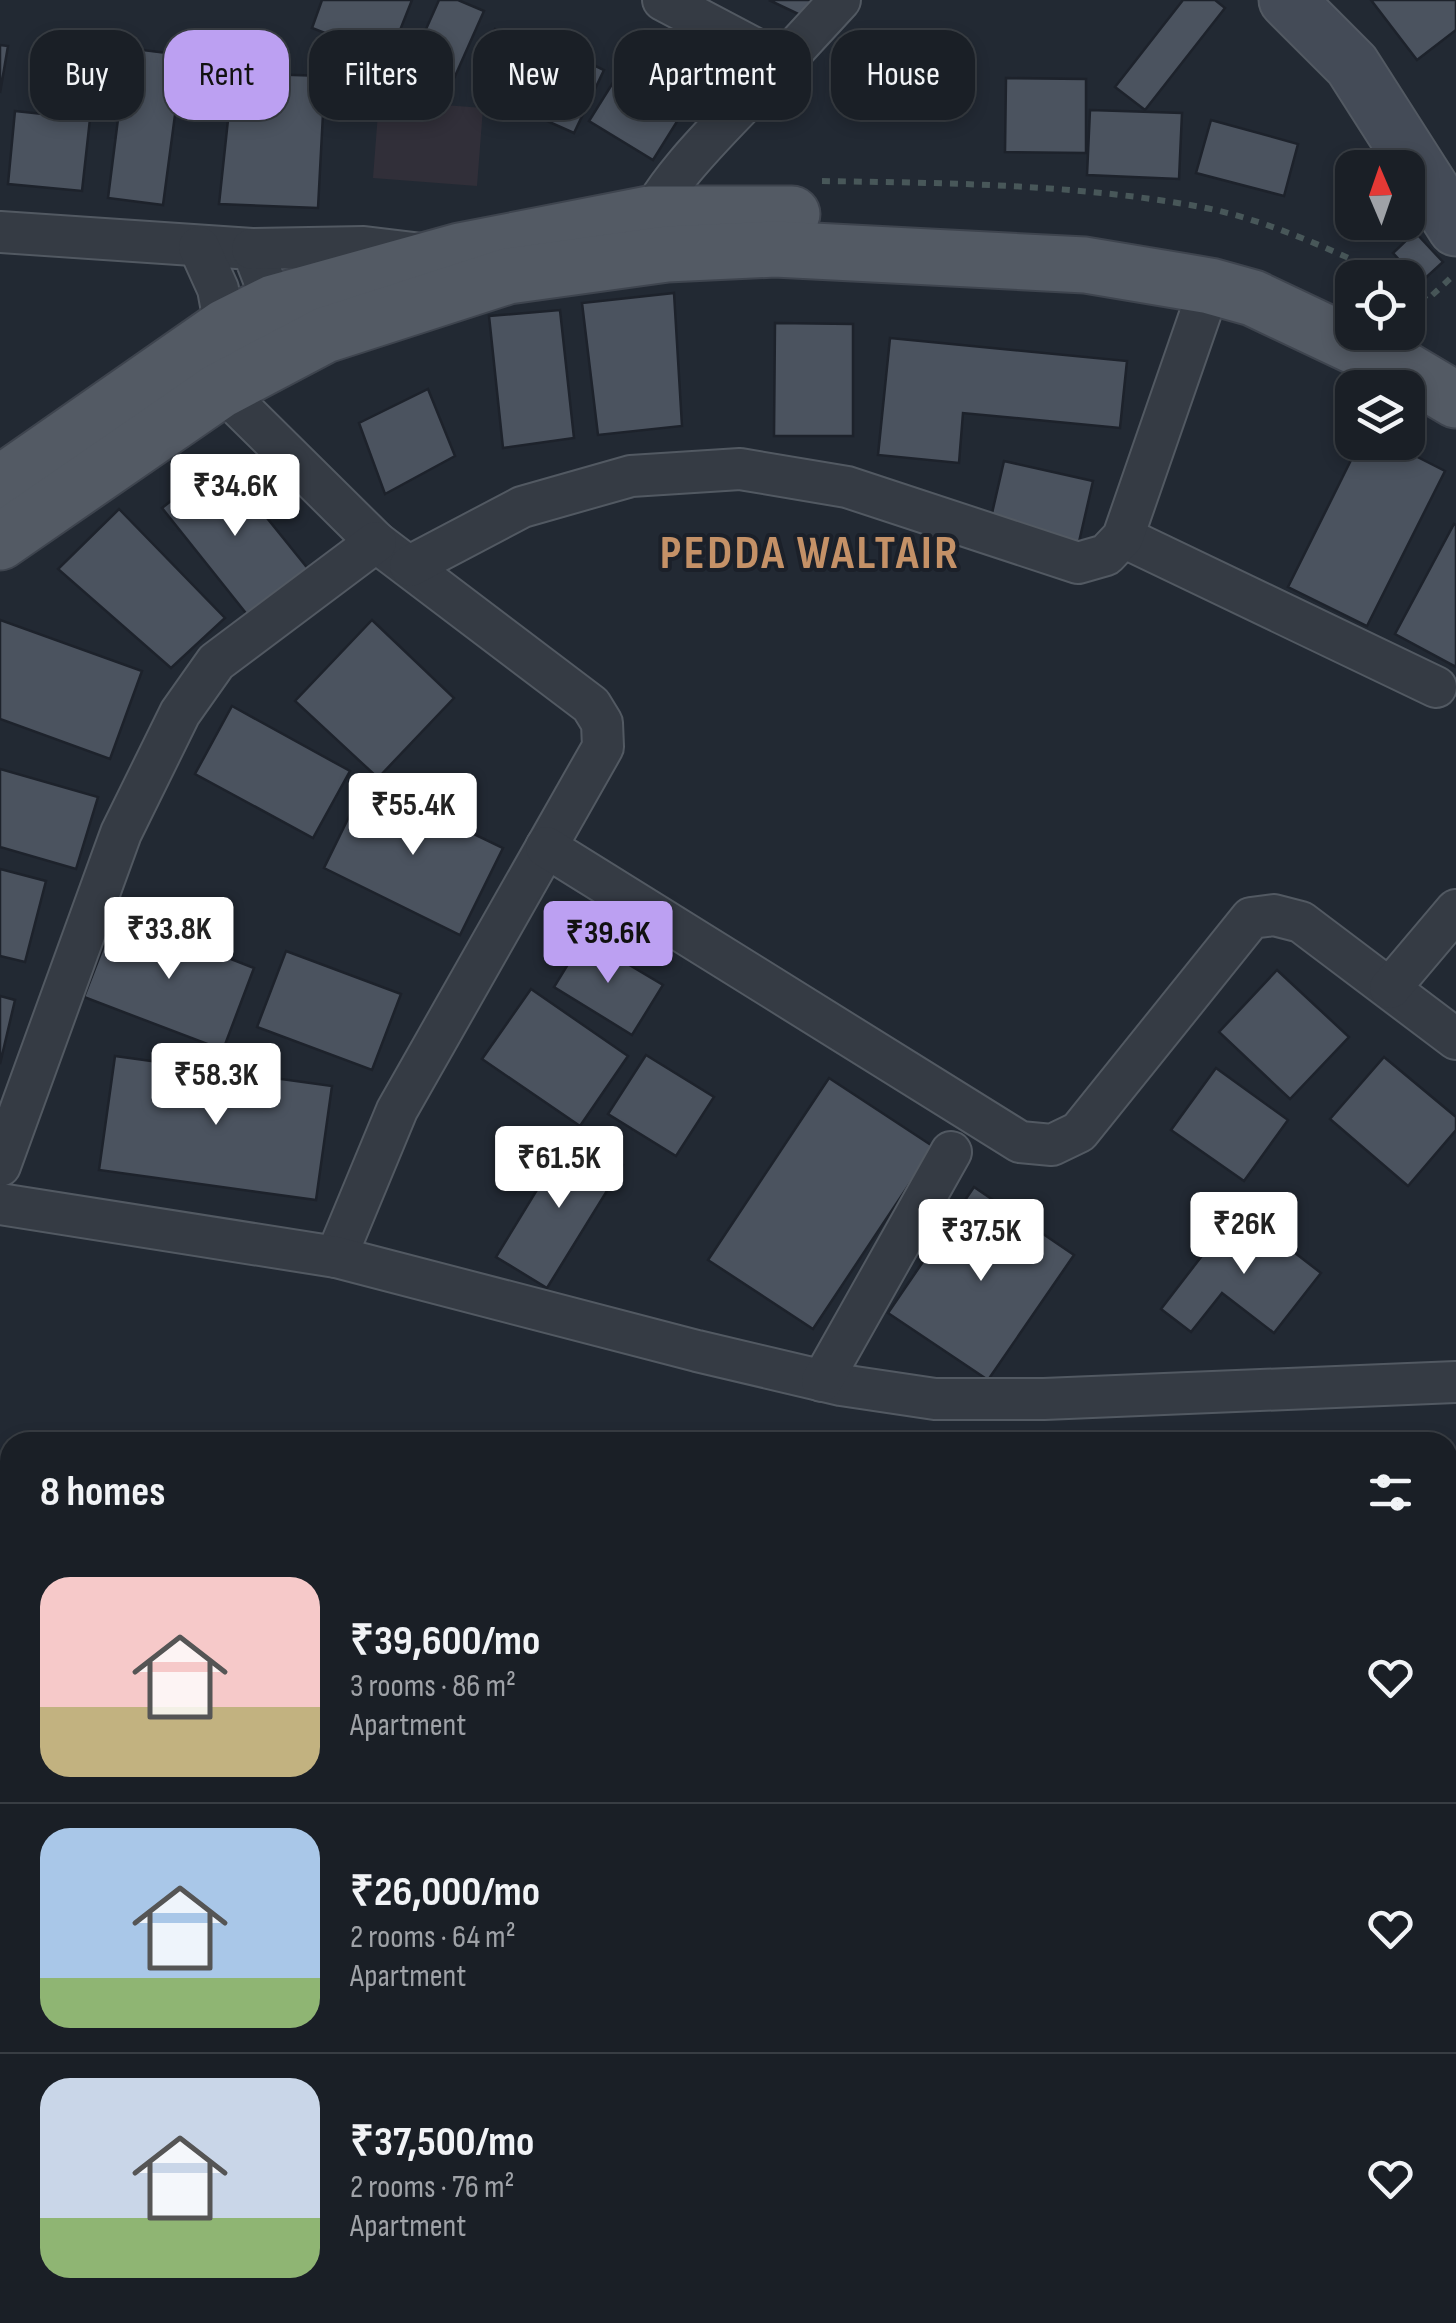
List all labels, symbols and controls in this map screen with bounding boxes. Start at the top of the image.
chip: Buy [30,30,144,120]
chip: Rent [164,30,289,120]
chip: Filters [309,30,453,120]
chip: New [473,30,594,120]
chip: Apartment [614,30,811,120]
chip: House [831,30,975,120]
north arrow [1335,150,1425,240]
map controls [1335,150,1425,460]
button: locate [1335,260,1425,350]
button: layers [1335,370,1425,460]
pin: ₹34.6K [154,454,316,539]
text: ₹34.6K [192,467,278,506]
district label: PEDDA WALTAIR [660,525,960,582]
pin: ₹55.4K [332,773,494,858]
text: ₹55.4K [371,786,455,825]
pin: ₹33.8K [88,897,250,982]
pin: ₹39.6K [527,901,689,986]
text: ₹33.8K [126,910,212,949]
text: ₹39.6K [566,914,650,953]
pin: ₹58.3K [135,1043,297,1128]
text: ₹58.3K [174,1056,258,1095]
pin: ₹61.5K [478,1126,640,1211]
text: ₹61.5K [517,1139,601,1178]
pin: ₹26K [1185,1192,1303,1277]
pin: ₹37.5K [900,1199,1062,1284]
text: ₹26K [1212,1205,1276,1244]
text: ₹37.5K [941,1212,1021,1251]
icon: filters [1363,1465,1418,1520]
text: 8 homes [40,1467,165,1518]
text: ₹39,600/mo [350,1616,540,1667]
icon: home [120,1617,240,1737]
icon: heart [1363,1650,1418,1705]
text: 3 rooms · 86 m² [350,1667,516,1706]
text: Apartment [350,1706,466,1745]
text: ₹26,000/mo [350,1867,540,1918]
icon: home [120,1868,240,1988]
icon: heart [1363,1901,1418,1956]
text: 2 rooms · 64 m² [350,1918,516,1957]
text: Apartment [350,1957,466,1996]
text: ₹37,500/mo [350,2117,534,2168]
icon: home [120,2118,240,2238]
icon: heart [1363,2151,1418,2206]
text: 2 rooms · 76 m² [350,2168,514,2207]
text: Apartment [350,2207,466,2246]

